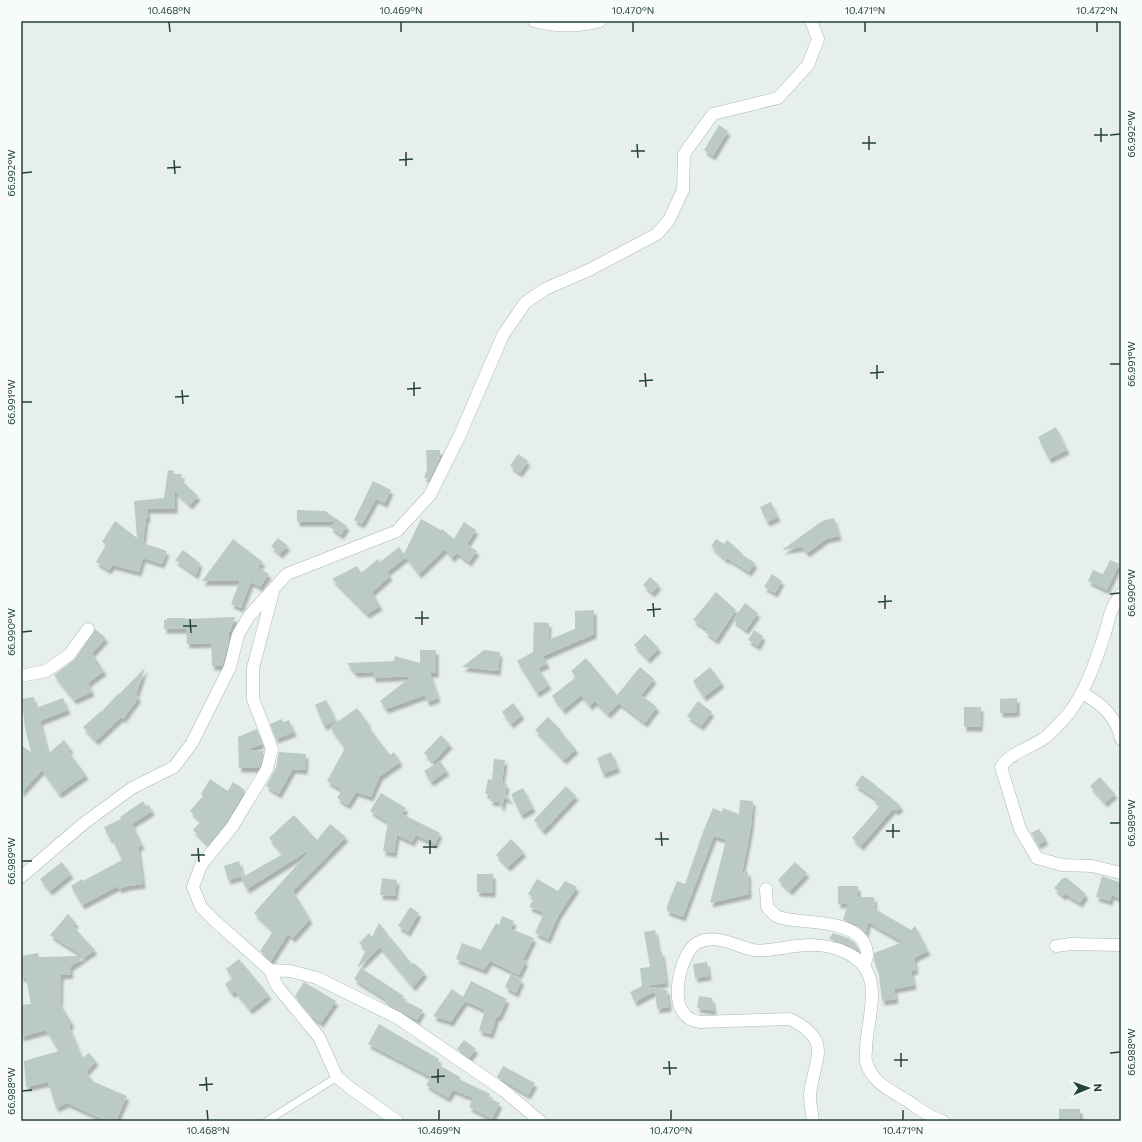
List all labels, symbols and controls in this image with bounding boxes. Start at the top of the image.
text: 10.468°N [147,4,191,16]
text: 10.469°N [379,4,423,16]
text: 10.470°N [612,4,654,16]
text: 10.471°N [845,4,885,16]
text: 10.472°N [1076,4,1118,16]
text: 66.992°W [1125,111,1137,157]
text: 66.992°W [5,150,17,196]
text: 66.991°W [1125,341,1137,387]
text: 66.991°W [5,379,17,425]
text: 66.990°W [1125,569,1137,617]
text: 66.990°W [5,608,17,656]
text: 66.989°W [1125,799,1137,847]
text: 66.989°W [5,837,17,885]
text: 66.988°W [1125,1028,1137,1076]
text: 66.988°W [5,1067,17,1115]
north arrow [1068,1068,1108,1108]
text: N [1092,1083,1105,1092]
text: 10.468°N [186,1124,230,1136]
text: 10.469°N [417,1124,461,1136]
text: 10.470°N [650,1124,692,1136]
text: 10.471°N [883,1124,923,1136]

